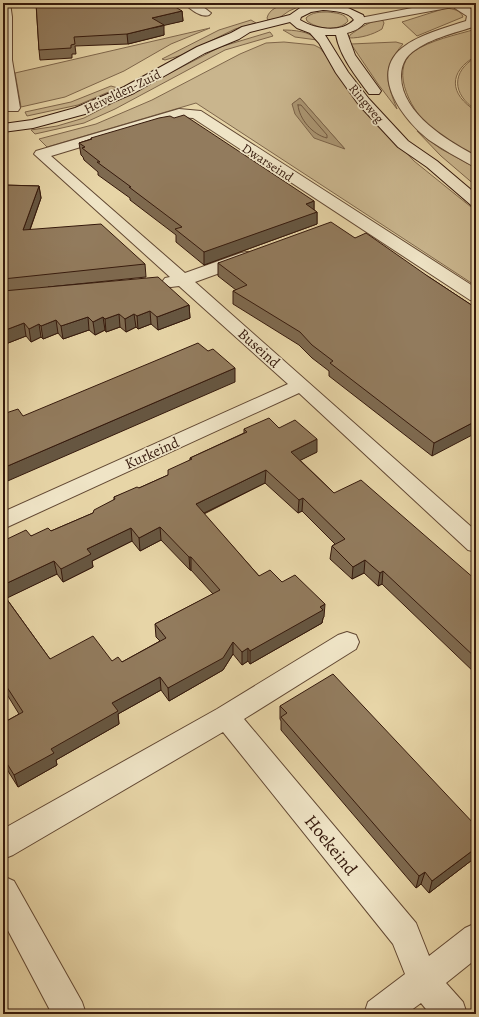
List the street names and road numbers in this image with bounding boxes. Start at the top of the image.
street label: Heivelden-Zuid [81,66,163,117]
street label: Ringweg [345,80,388,127]
street label: Dwarseind [239,139,297,185]
street label: Buseind [234,324,285,373]
street label: Kurkeind [122,432,183,474]
street label: Hoekeind [299,810,363,881]

